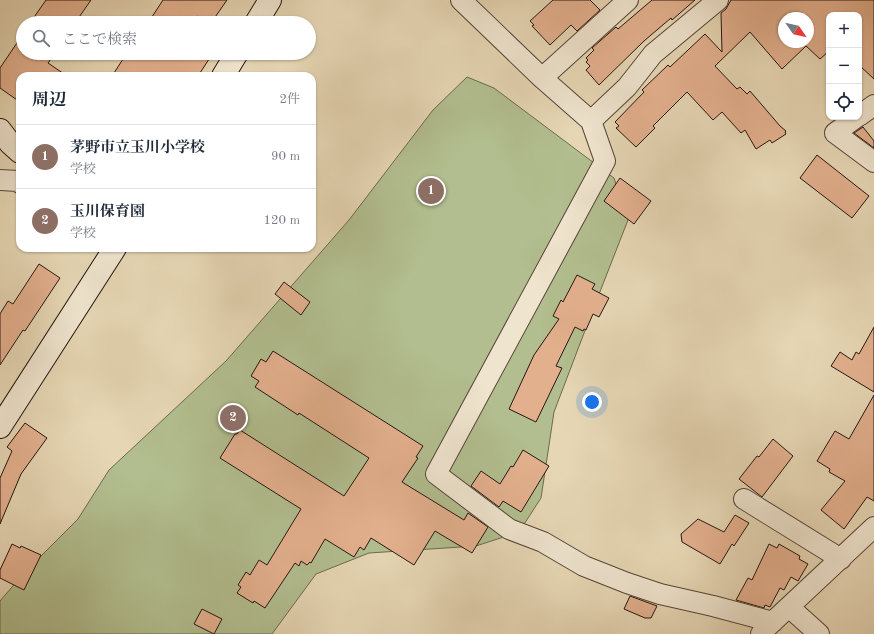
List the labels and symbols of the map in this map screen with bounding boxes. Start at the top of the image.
north arrow [778,12,814,48]
pin: 1 [418,176,444,206]
your location [582,392,602,412]
pin: 2 [220,403,246,433]

